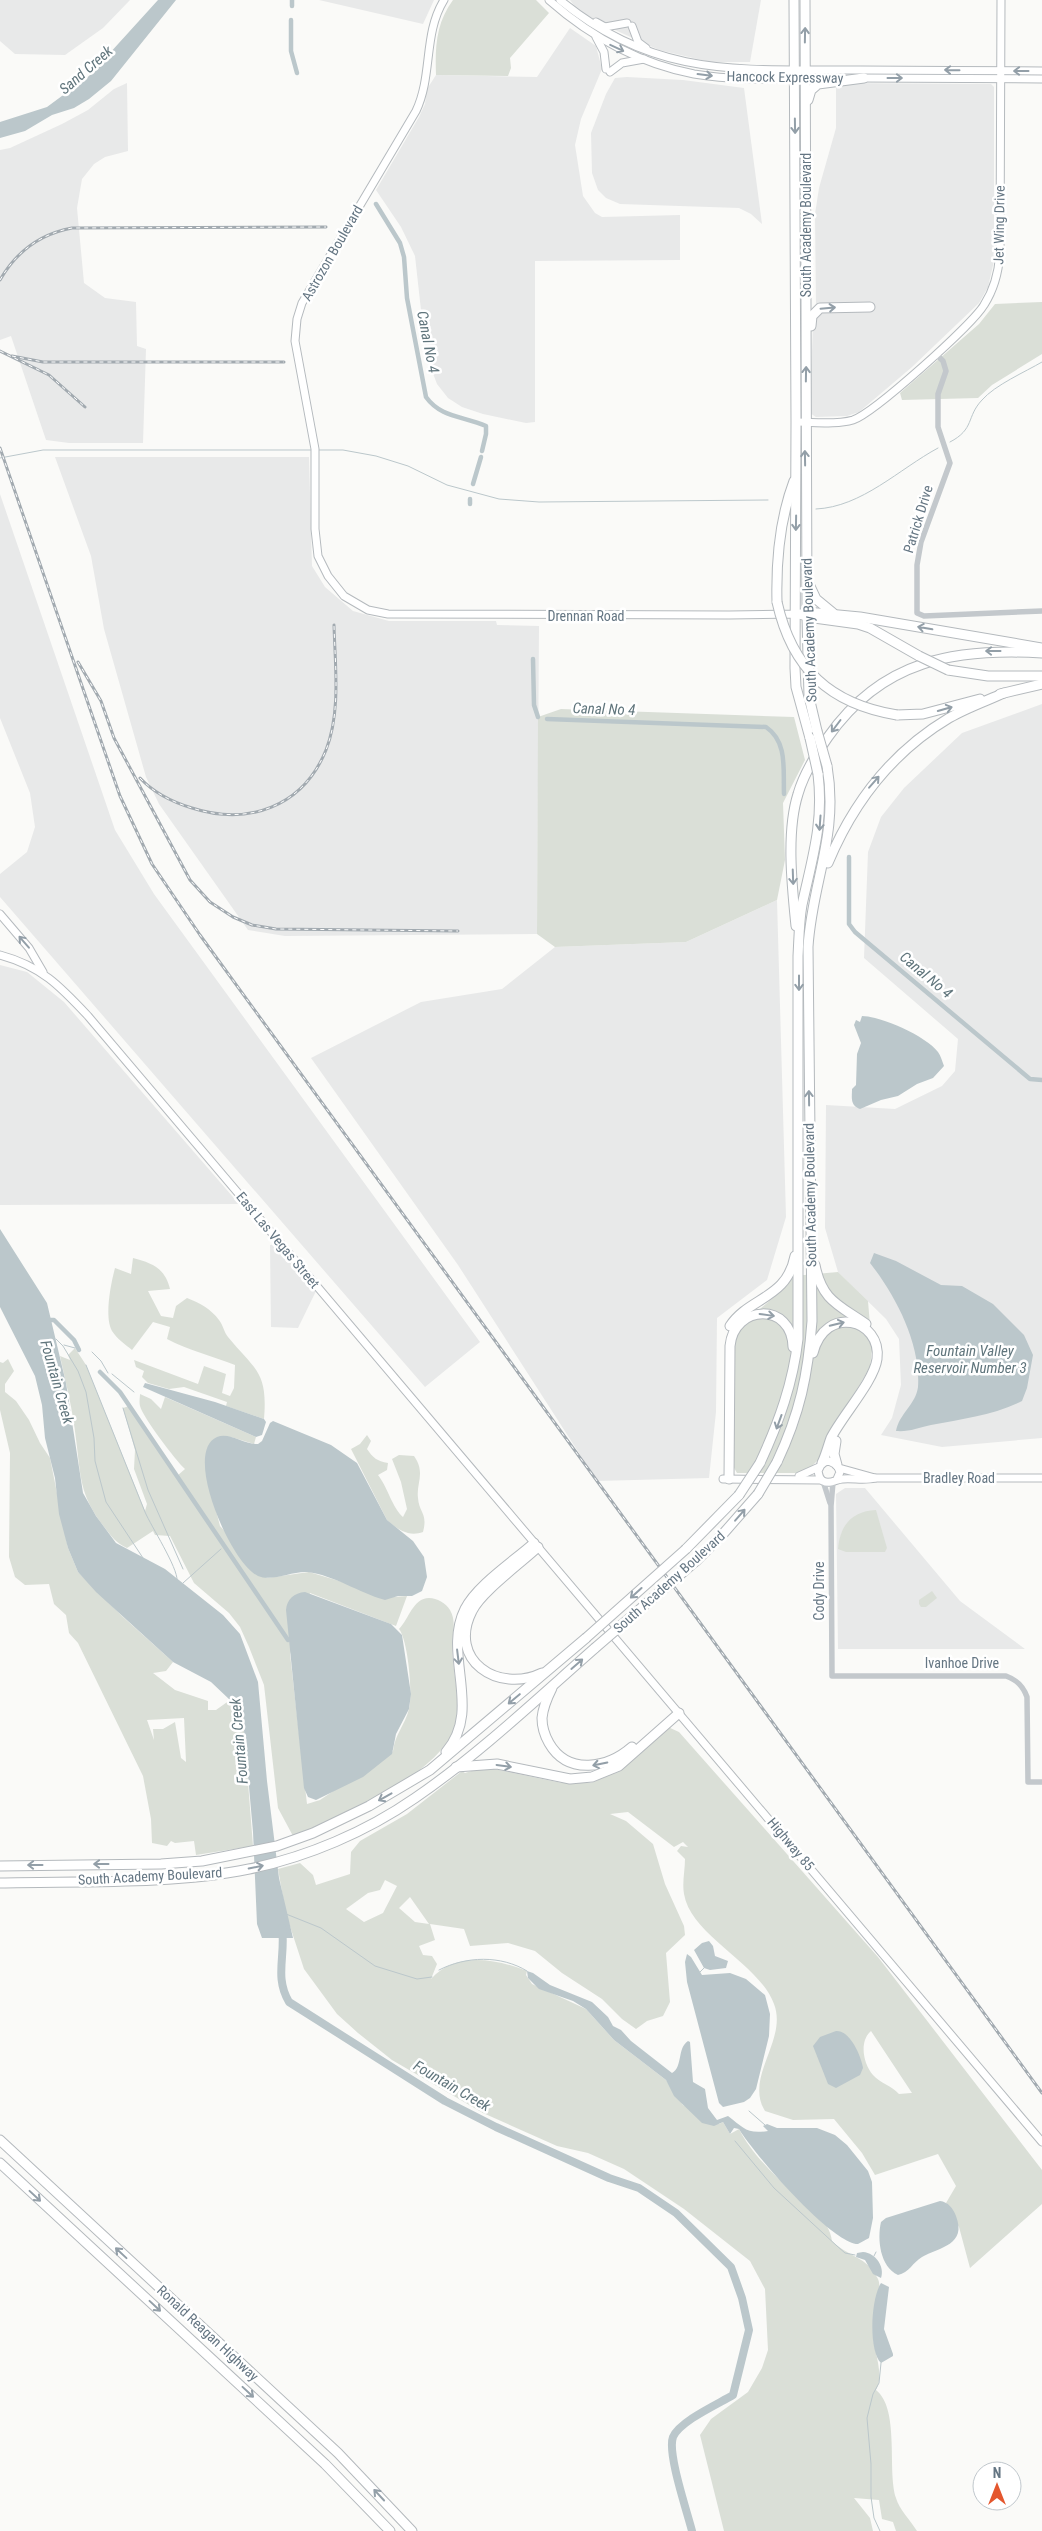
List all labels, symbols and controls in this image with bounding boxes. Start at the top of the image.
one-way arrow [800,28,810,44]
water label: Sand Creek [56,42,117,98]
one-way arrow [609,43,624,53]
one-way arrow [944,65,960,75]
one-way arrow [1014,66,1030,76]
street label: Hancock Expressway [727,68,844,86]
one-way arrow [697,70,713,80]
one-way arrow [887,74,903,83]
one-way arrow [790,118,800,134]
street label: South Academy Boulevard [798,153,814,297]
street label: Jet Wing Drive [990,185,1008,265]
street label: Astrozon Boulevard [298,202,366,304]
one-way arrow [820,303,836,312]
water label: Canal No 4 [413,309,443,375]
one-way arrow [801,366,811,382]
one-way arrow [800,450,810,466]
street label: Patrick Drive [900,483,936,555]
one-way arrow [791,515,801,531]
street label: South Academy Boulevard [798,558,820,702]
street label: Drennan Road [547,608,625,624]
one-way arrow [917,623,933,633]
one-way arrow [986,646,1002,656]
water label: Canal No 4 [572,699,636,719]
one-way arrow [937,703,953,713]
one-way arrow [831,719,842,732]
one-way arrow [869,776,880,789]
one-way arrow [815,815,825,831]
one-way arrow [789,869,798,885]
one-way arrow [18,935,29,948]
water label: Canal No 4 [896,948,956,1002]
one-way arrow [794,975,804,991]
one-way arrow [804,1090,814,1106]
street label: South Academy Boulevard [801,1123,819,1267]
street label: East Las Vegas Street [233,1189,323,1291]
one-way arrow [759,1310,775,1320]
one-way arrow [829,1319,845,1328]
water label: Fountain Creek [36,1338,78,1426]
water label: Fountain Valley Reservoir Number 3 [913,1342,1027,1377]
one-way arrow [774,1414,783,1429]
street label: Bradley Road [923,1470,995,1486]
one-way arrow [734,1509,746,1522]
street label: South Academy Boulevard [610,1528,728,1636]
street label: Cody Drive [811,1561,827,1620]
one-way arrow [630,1587,643,1599]
one-way arrow [453,1649,463,1665]
street label: Ivanhoe Drive [925,1655,1000,1671]
one-way arrow [571,1658,584,1669]
one-way arrow [508,1694,521,1705]
water label: Fountain Creek [226,1697,252,1785]
one-way arrow [593,1760,609,1769]
one-way arrow [496,1761,512,1771]
one-way arrow [378,1793,392,1803]
street label: Highway 85 [764,1814,818,1874]
one-way arrow [93,1859,110,1869]
one-way arrow [27,1860,44,1870]
one-way arrow [247,1862,263,1871]
street label: South Academy Boulevard [78,1864,222,1888]
water label: Fountain Creek [410,2057,494,2116]
one-way arrow [29,2190,42,2202]
one-way arrow [115,2247,127,2259]
street label: Ronald Reagan Highway [154,2282,262,2384]
one-way arrow [148,2300,161,2312]
one-way arrow [241,2386,254,2398]
north arrow [972,2461,1022,2511]
text: N [993,2465,1001,2481]
one-way arrow [373,2489,385,2502]

